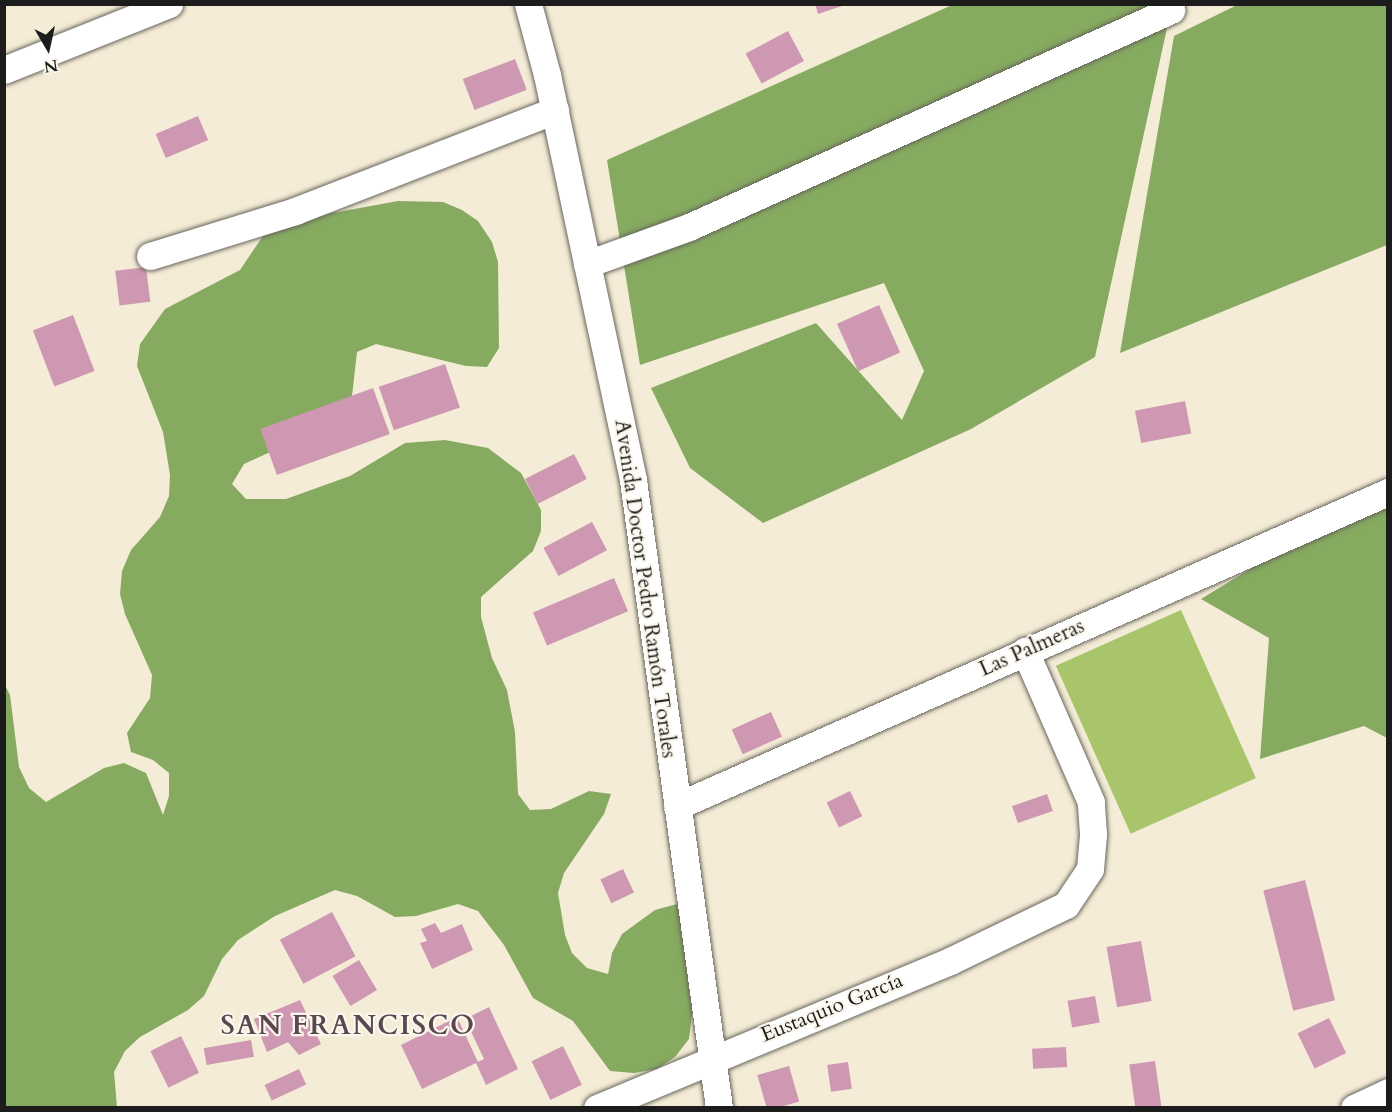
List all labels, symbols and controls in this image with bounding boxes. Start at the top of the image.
north arrow [18,18,78,78]
text: N [42,54,59,78]
street label: Avenida Doctor Pedro Ramón Torales [609,418,681,760]
street label: Las Palmeras [976,614,1088,682]
street label: Eustaquio García [757,968,907,1048]
district label: SAN FRANCISCO [220,1010,476,1042]

